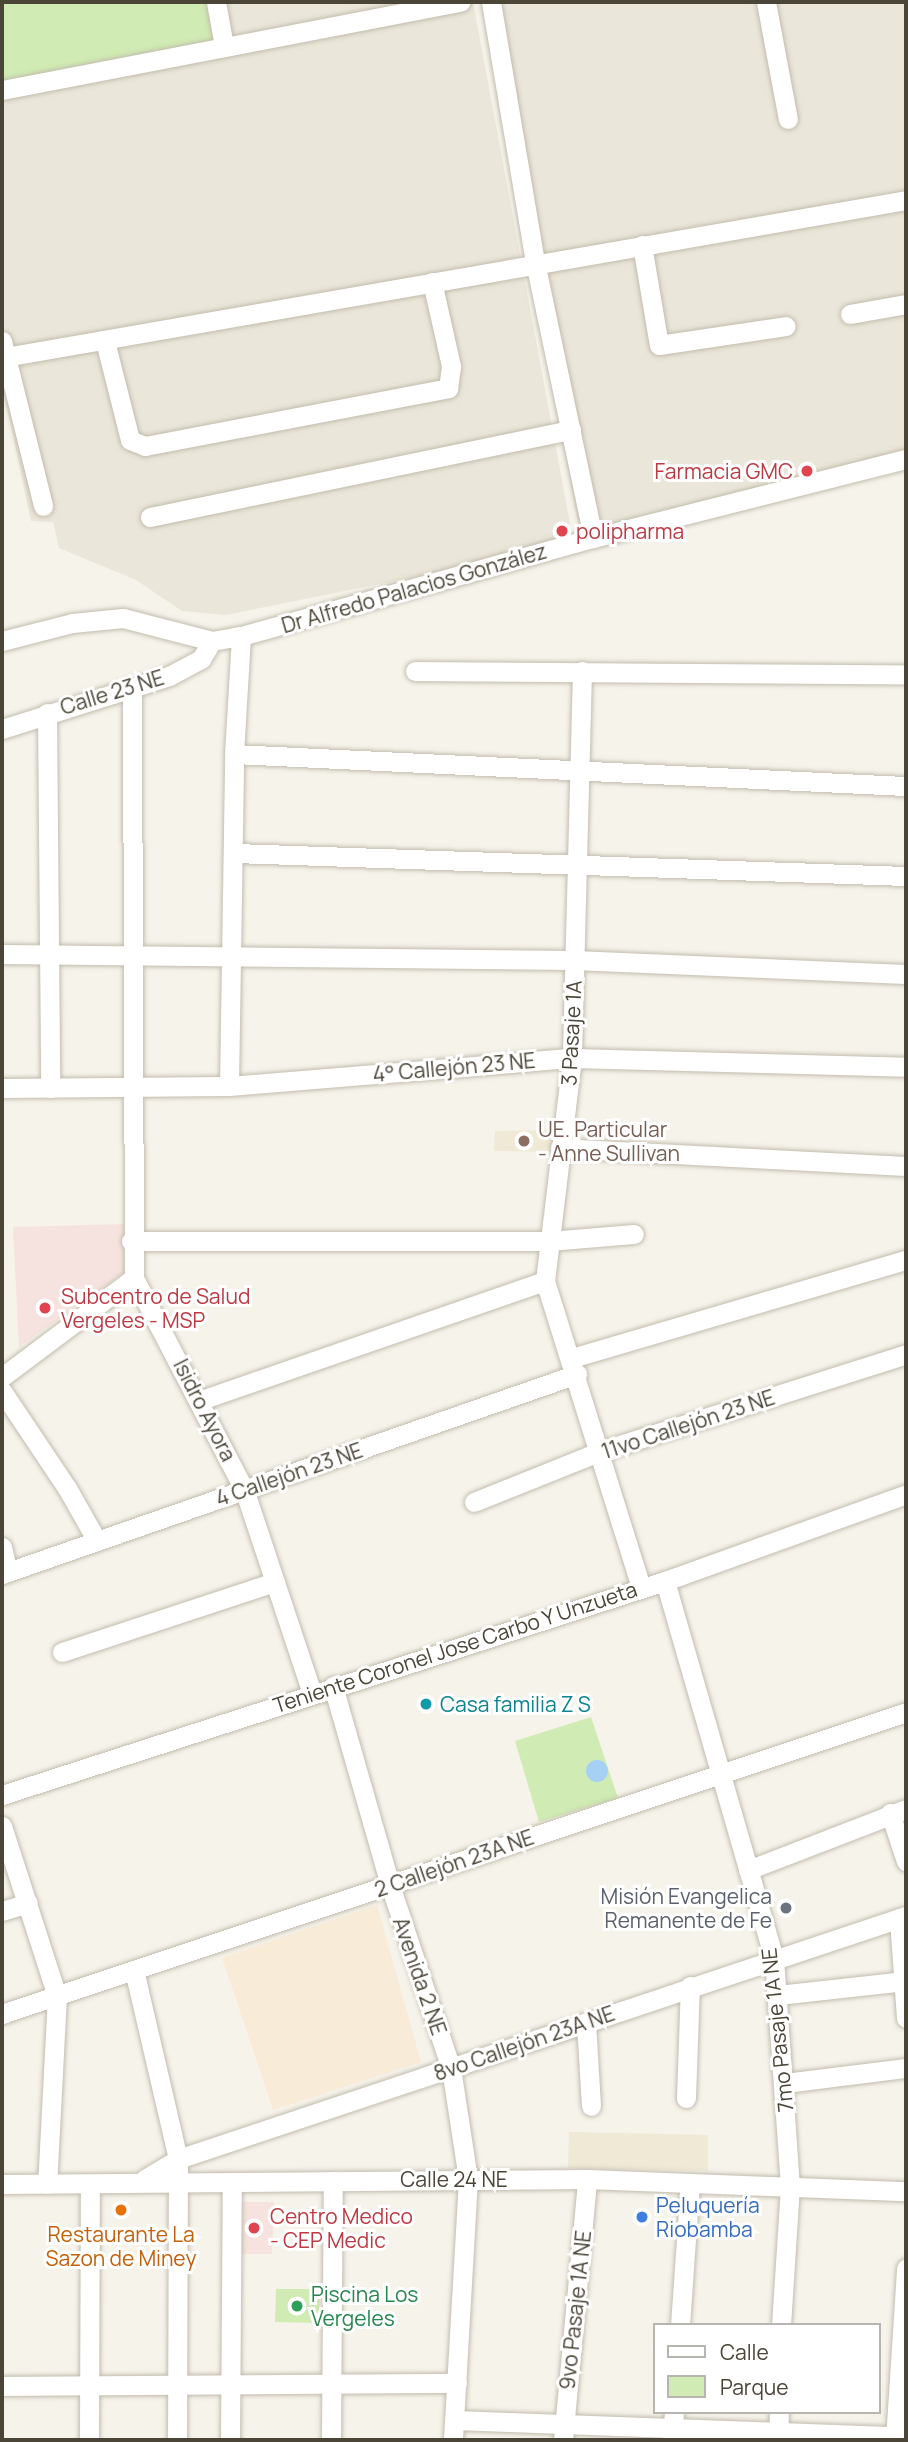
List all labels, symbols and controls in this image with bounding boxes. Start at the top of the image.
place label: Farmacia GMC [655,458,793,484]
marker: Farmacia GMC [799,463,815,479]
place label: polipharma [576,518,684,544]
marker: polipharma [554,523,570,539]
street label: Dr Alfredo Palacios González [279,538,549,638]
street label: Calle 23 NE [57,664,167,720]
street label: 3 Pasaje 1A [556,980,586,1086]
street label: 4° Callejón 23 NE [372,1047,536,1087]
place label: UE. Particular - Anne Sullivan [538,1116,680,1166]
marker: UE. Particular - Anne Sullivan [516,1133,532,1149]
place label: Subcentro de Salud Vergeles - MSP [61,1283,250,1333]
marker: Subcentro de Salud Vergeles - MSP [35,1298,55,1318]
street label: Isidro Ayora [168,1355,242,1465]
street label: 11vo Callejón 23 NE [598,1384,778,1464]
street label: 4 Callejón 23 NE [212,1437,366,1511]
street label: Teniente Coronel Jose Carbo Y Unzueta [269,1576,641,1718]
place label: Casa familia Z S [440,1691,591,1717]
marker: Casa familia Z S [418,1696,434,1712]
street label: 2 Callejón 23A NE [371,1824,537,1902]
place label: Misión Evangelica Remanente de Fe [601,1883,772,1933]
marker: Misión Evangelica Remanente de Fe [778,1900,794,1916]
street label: Avenida 2 NE [388,1914,452,2038]
street label: 7mo Pasaje 1A NE [756,1947,798,2113]
street label: 8vo Callejón 23A NE [430,2000,618,2086]
street label: Calle 24 NE [400,2166,508,2192]
place label: Peluquería Riobamba [656,2192,760,2242]
marker: Restaurante La Sazon de Miney [113,2202,129,2218]
place label: Centro Medico - CEP Medic [270,2203,413,2253]
marker: Peluquería Riobamba [634,2209,650,2225]
marker: Centro Medico - CEP Medic [244,2218,264,2238]
place label: Restaurante La Sazon de Miney [45,2221,197,2271]
street label: 9vo Pasaje 1A NE [554,2229,596,2391]
place label: Piscina Los Vergeles [311,2281,418,2331]
marker: Piscina Los Vergeles [289,2298,305,2314]
legend [652,2323,880,2414]
text: Calle [720,2338,769,2366]
text: Parque [720,2373,789,2401]

